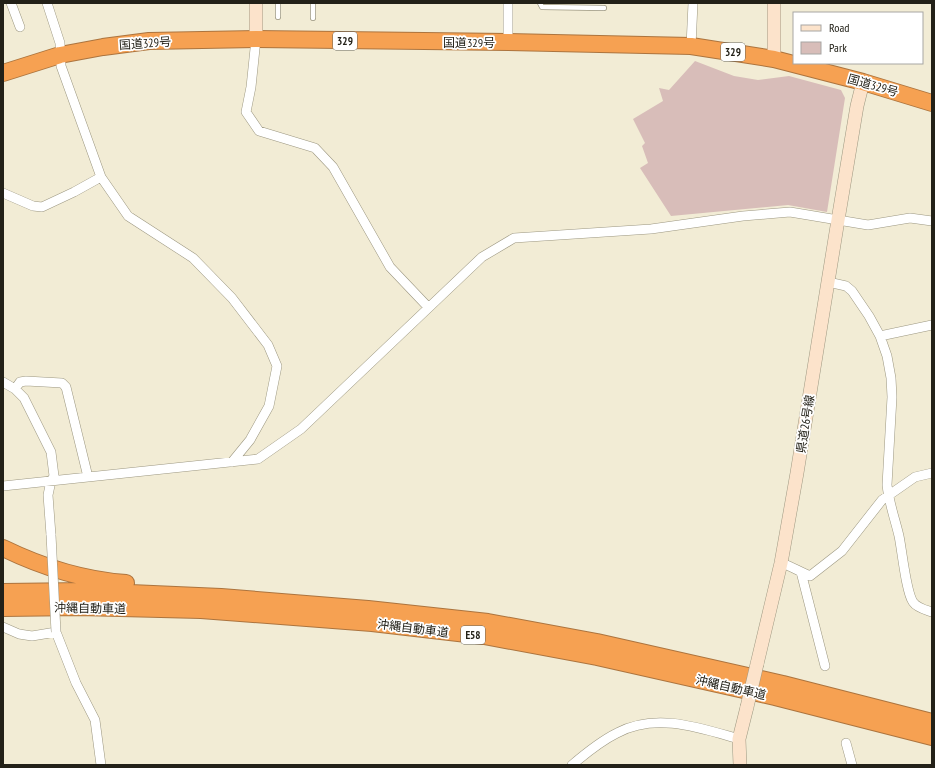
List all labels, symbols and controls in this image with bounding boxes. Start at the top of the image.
legend [793,12,923,64]
text: Road [829,20,849,35]
road number: 329 [333,32,357,50]
street label: 国道329号 [118,34,172,52]
street label: 国道329号 [443,35,495,50]
text: Park [829,40,847,55]
road number: 329 [721,43,745,61]
street label: 国道329号 [846,71,900,99]
street label: 県道26号線 [793,394,817,454]
street label: 沖縄自動車道 [54,600,126,616]
street label: 沖縄自動車道 [376,616,450,640]
road number: E58 [461,626,485,644]
street label: 沖縄自動車道 [694,672,768,702]

